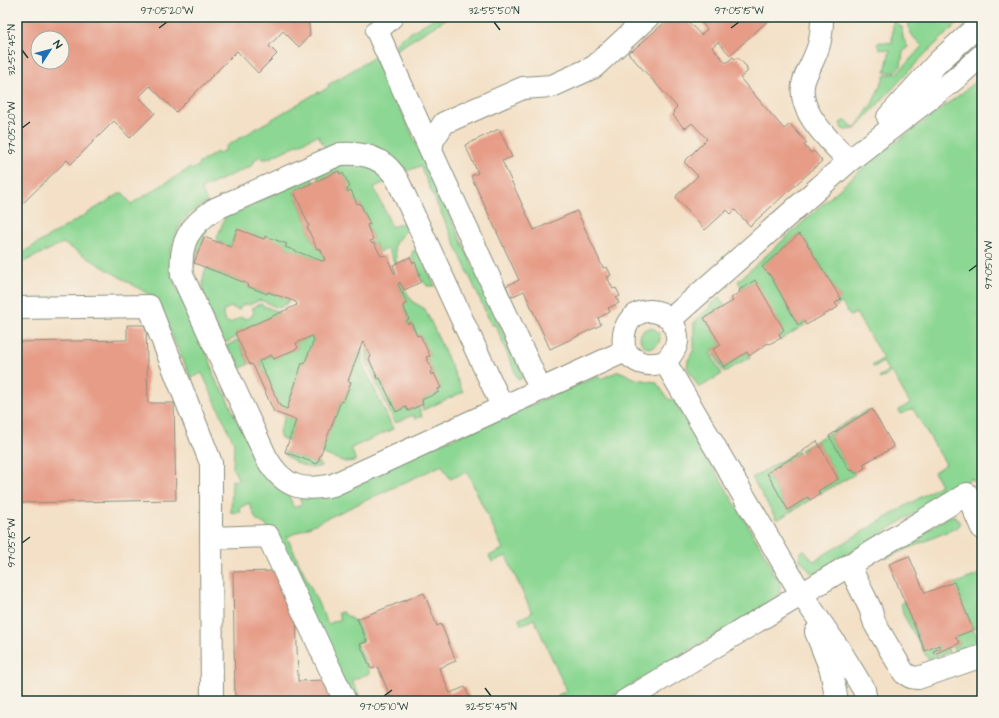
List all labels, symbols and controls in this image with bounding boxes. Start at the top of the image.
text: 97°05'20"W [141,4,194,18]
text: 32°55'50"N [469,4,519,18]
text: 97°05'15"W [714,4,764,18]
text: 32°55'45"N [5,24,19,76]
north arrow [30,30,70,70]
text: N [50,37,66,52]
text: 97°05'20"W [5,101,19,154]
text: 97°05'10"W [982,240,996,289]
text: 97°05'15"W [5,518,19,568]
text: 97°05'10"W [360,700,409,714]
text: 32°55'45"N [465,700,517,714]

